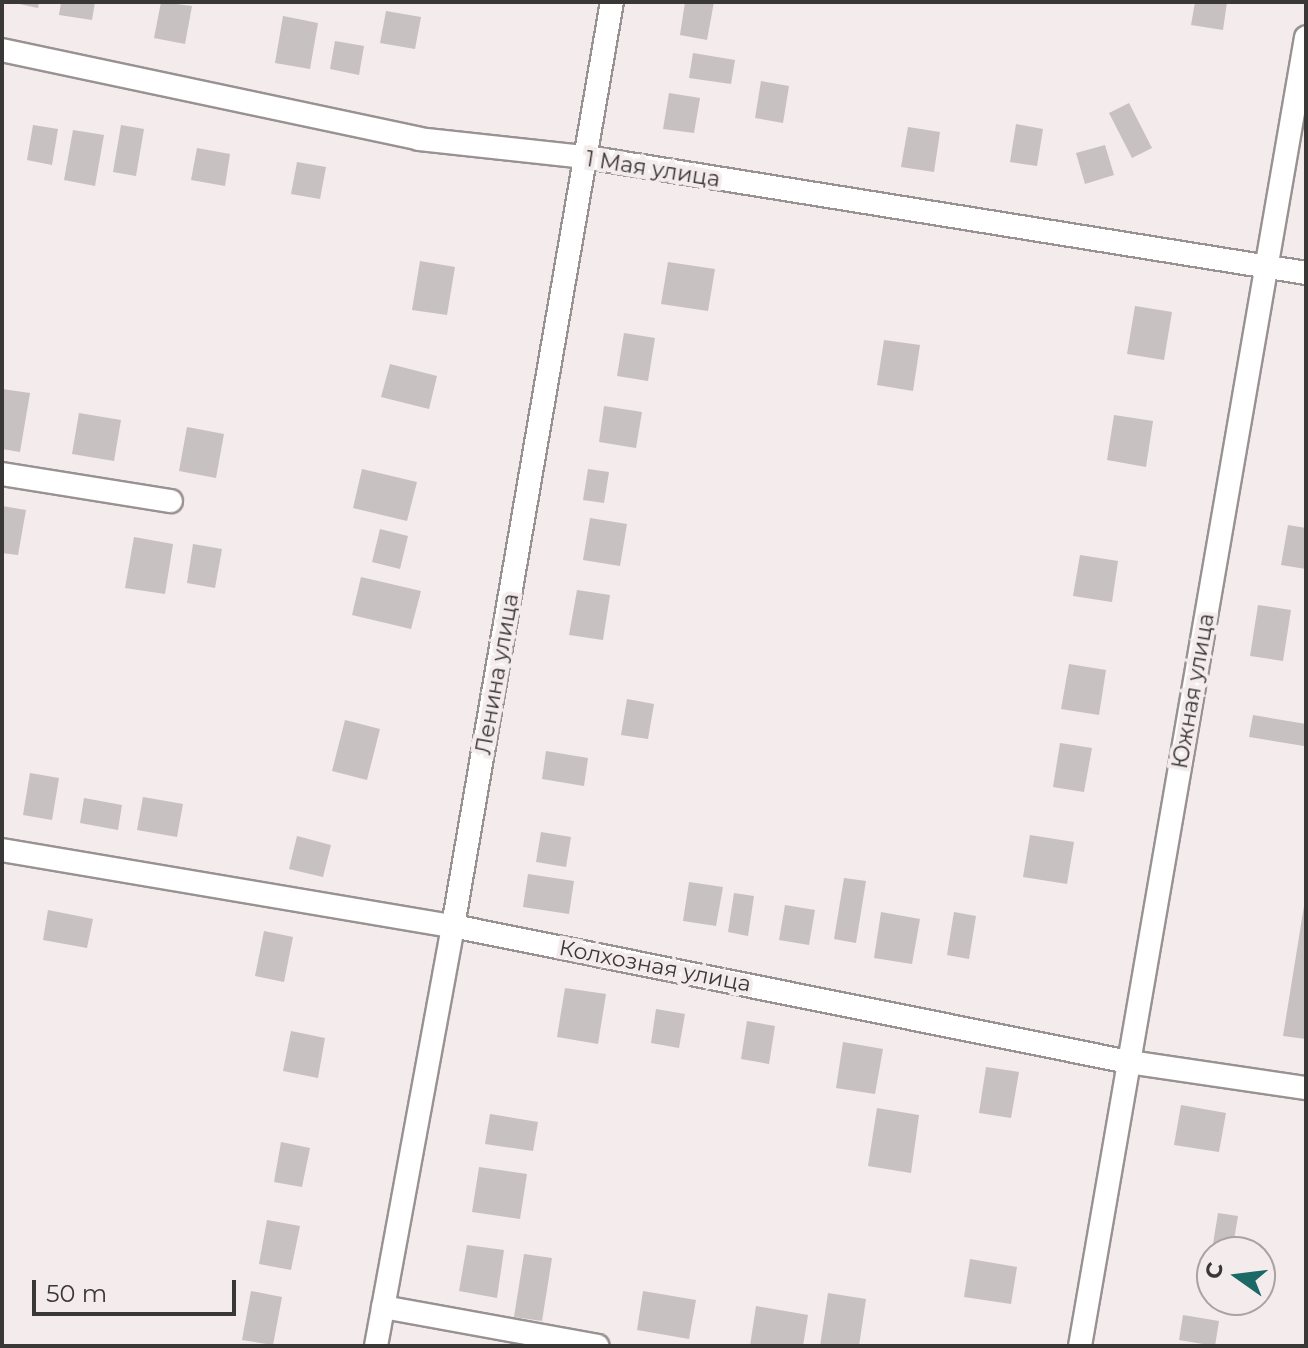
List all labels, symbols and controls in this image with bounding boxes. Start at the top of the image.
street label: 1 Мая улица [584,145,722,193]
street label: Ленина улица [470,591,524,757]
street label: Южная улица [1166,611,1220,771]
street label: Колхозная улица [557,934,753,998]
north arrow [1196,1236,1276,1316]
text: С [1199,1260,1229,1282]
scale bar [36,1264,240,1314]
text: 50 m [46,1279,107,1308]

